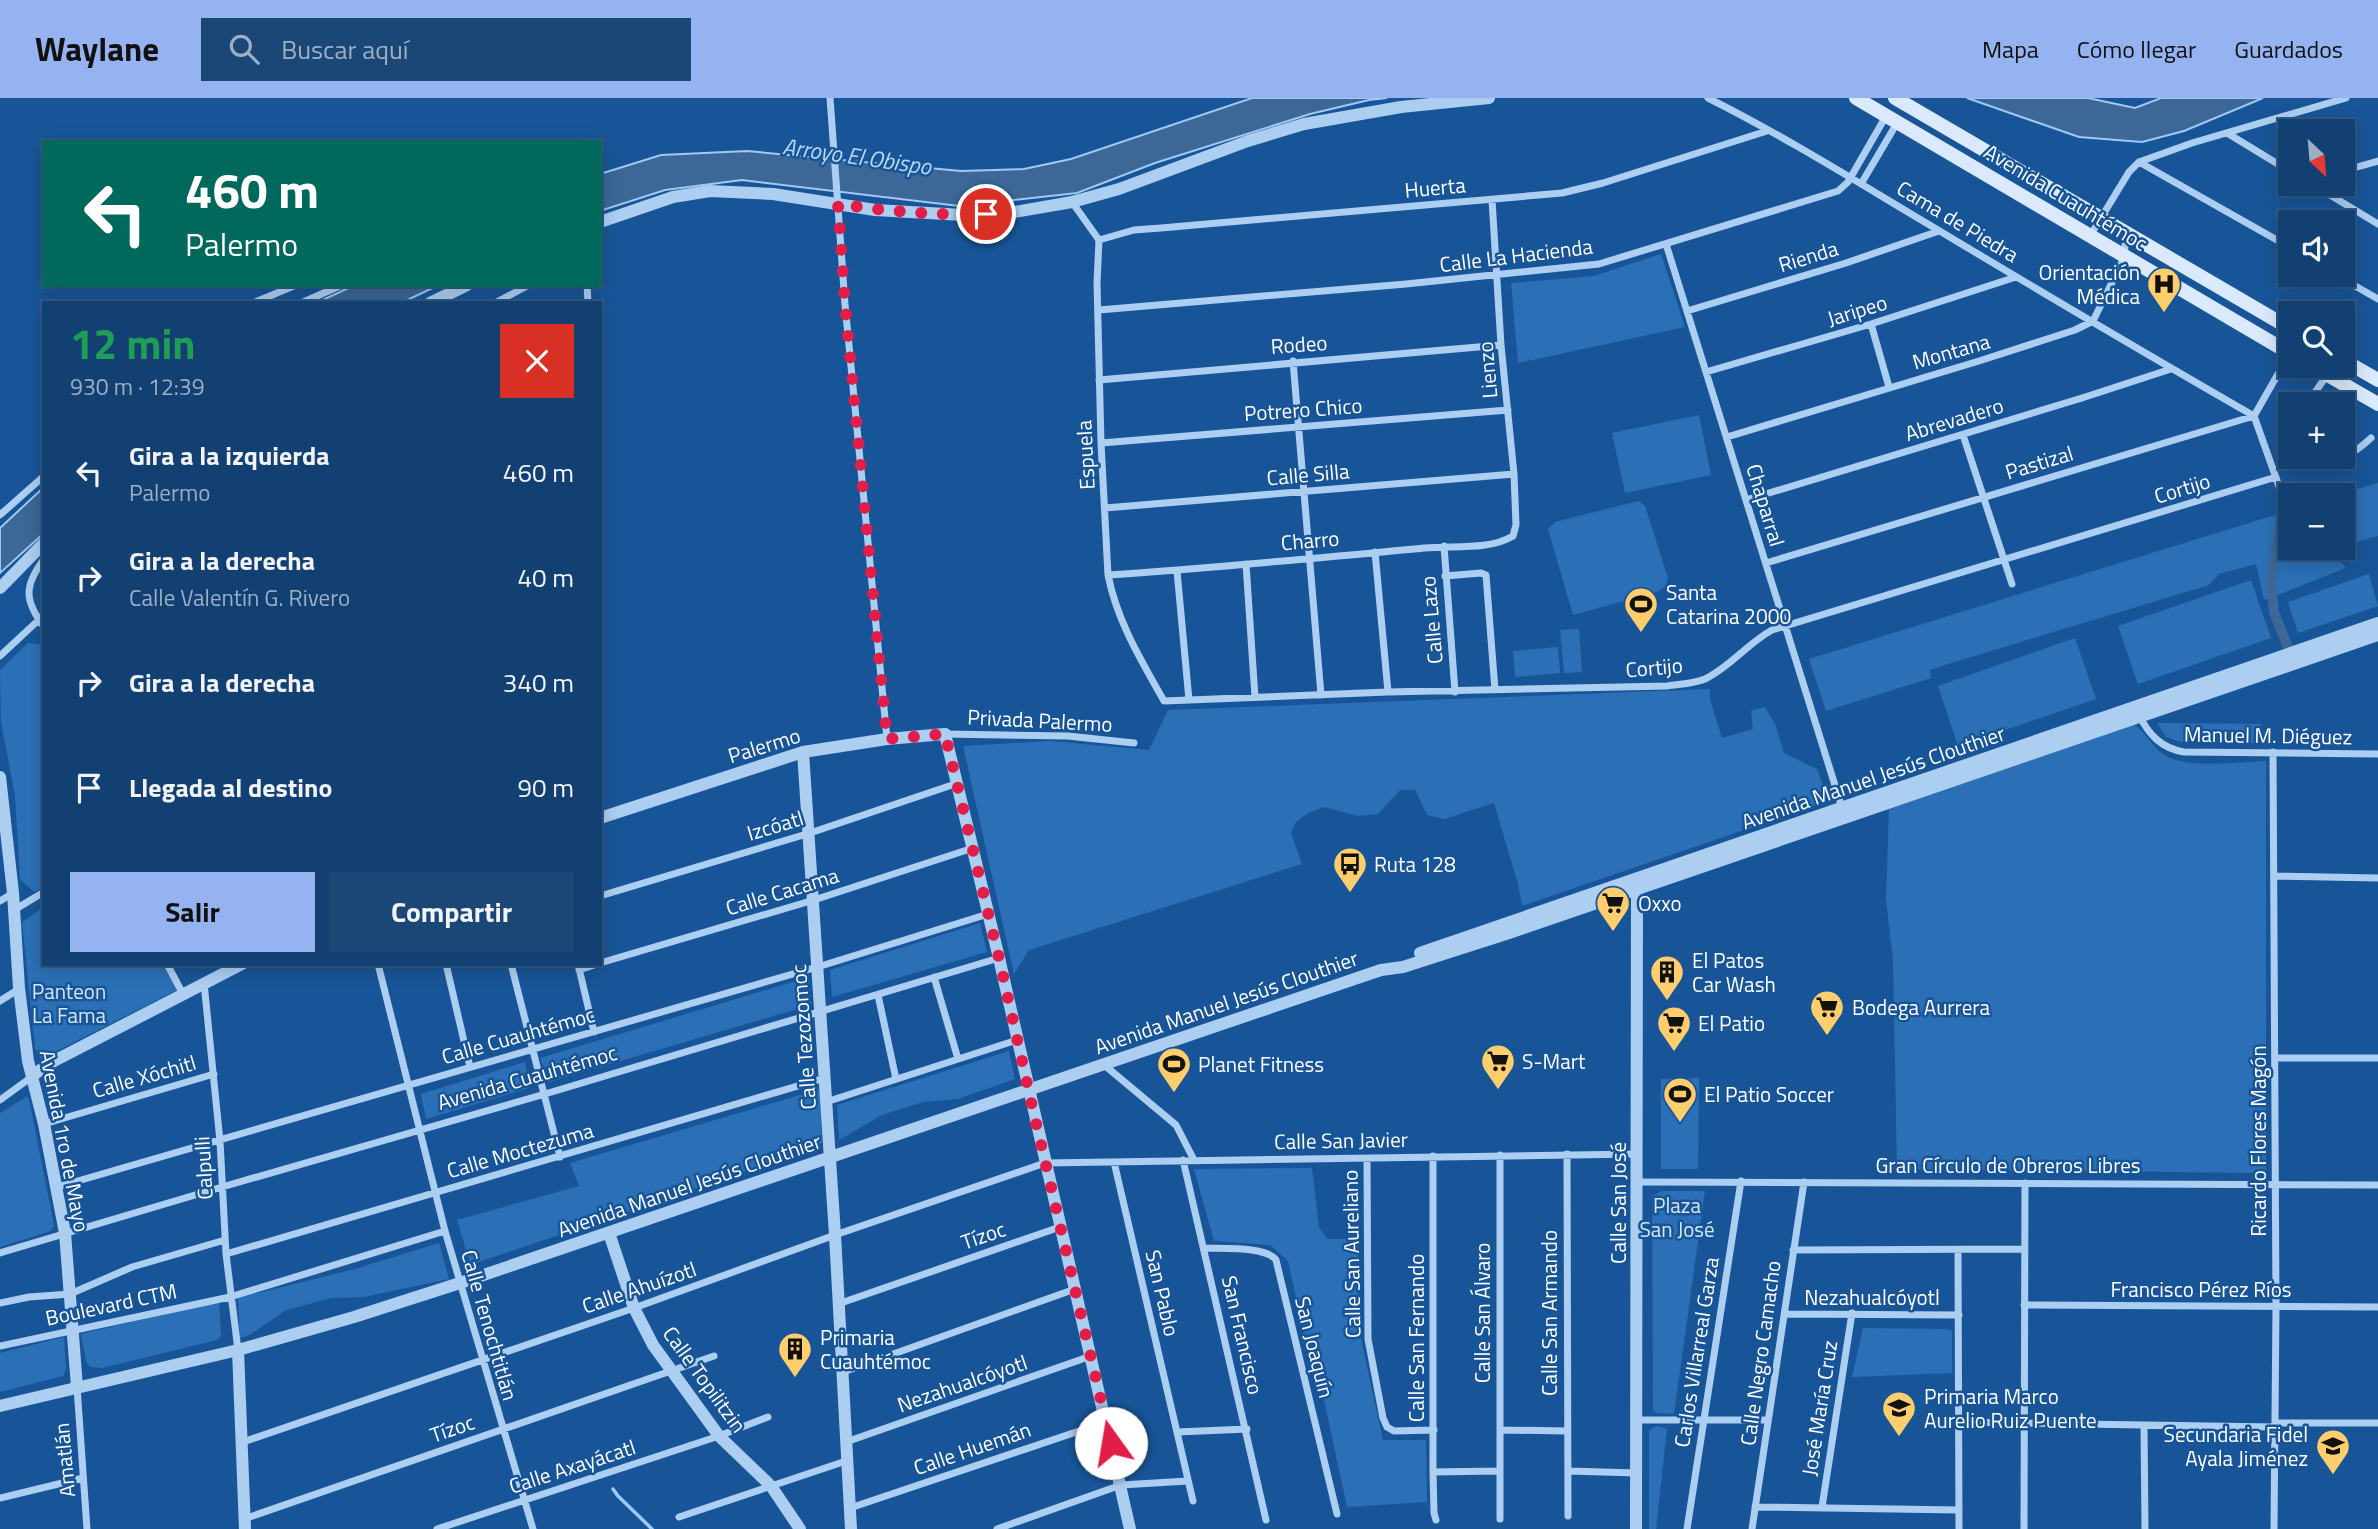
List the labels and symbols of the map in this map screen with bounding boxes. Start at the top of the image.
north arrow [2278,119,2356,196]
water label: Arroyo El Obispo [780,128,934,184]
street label: Avenida Cuauhtémoc [1978,135,2154,259]
street label: Huerta [1403,168,1467,206]
street label: Cama de Piedra [1891,172,2026,270]
pin [956,184,1016,244]
street label: Calle La Hacienda [1438,230,1595,280]
street label: Rienda [1774,232,1842,280]
place label: Orientación Médica [2038,256,2140,312]
hospital icon: Orientación Médica [2145,265,2183,314]
street label: Jaripeo [1823,286,1891,334]
street label: Montana [1908,325,1994,377]
street label: Rodeo [1270,326,1328,362]
street label: Lienzo [1469,340,1505,400]
street label: Potrero Chico [1243,389,1363,429]
street label: Abrevadero [1901,389,2007,449]
street label: Espuela [1067,419,1103,491]
street label: Pastizal [2001,437,2077,487]
street label: Calle Silla [1265,454,1351,494]
street label: Chaparral [1738,460,1794,550]
street label: Cortijo [2150,464,2214,512]
street label: Charro [1279,522,1341,558]
street label: Calle Lazo [1411,575,1451,665]
place label: Santa Catarina 2000 [1666,576,1791,632]
sports icon: Santa Catarina 2000 [1622,585,1660,634]
street label: Cortijo [1624,649,1684,685]
street label: Privada Palermo [967,700,1113,740]
street label: Avenida Manuel Jesús Clouthier [1737,717,2009,837]
street label: Manuel M. Diéguez [2184,718,2352,752]
street label: Palermo [724,719,804,771]
street label: Izcóatl [743,801,807,849]
bus stop icon: Ruta 128 [1331,845,1369,894]
place label: Ruta 128 [1374,848,1456,880]
street label: Calle Cacama [722,859,843,923]
supermarket icon: Oxxo [1594,884,1632,933]
place label: Oxxo [1638,887,1682,919]
street label: Avenida Manuel Jesús Clouthier [1090,942,1362,1062]
place label: El Patos Car Wash [1692,944,1776,1000]
building icon: El Patos Car Wash [1648,953,1686,1002]
street label: Calle Tezozomoc [782,963,824,1111]
park label: Panteon La Fama [32,975,107,1031]
supermarket icon: Bodega Aurrera [1808,988,1846,1037]
place label: Bodega Aurrera [1852,991,1991,1023]
street label: Calle Cuauhtémoc [438,998,598,1072]
supermarket icon: El Patio [1655,1004,1693,1053]
place label: El Patio [1698,1007,1765,1039]
street label: Avenida Cuauhtémoc [433,1036,621,1118]
supermarket icon: S-Mart [1479,1042,1517,1091]
sports icon: Planet Fitness [1155,1045,1193,1094]
place label: S-Mart [1522,1045,1586,1077]
street label: Ricardo Flores Magón [2242,1045,2274,1237]
street label: Calle Xóchitl [88,1046,200,1106]
street label: Avenida 1ro de Mayo [32,1047,98,1235]
place label: Planet Fitness [1198,1048,1324,1080]
sports icon: El Patio Soccer [1661,1075,1699,1124]
place label: El Patio Soccer [1704,1078,1834,1110]
street label: Calle Moctezuma [443,1114,598,1186]
street label: Calle San Javier [1274,1123,1408,1157]
street label: Avenida Manuel Jesús Clouthier [553,1125,825,1245]
street label: Calpulli [185,1136,221,1200]
street label: Calle San José [1602,1142,1634,1264]
street label: Gran Círculo de Obreros Libres [1875,1149,2141,1181]
street label: Calle San Aureliano [1334,1170,1368,1338]
park label: Plaza San José [1639,1189,1715,1245]
street label: Tízoc [956,1212,1010,1258]
street label: Calle San Armando [1533,1230,1565,1396]
street label: Calle San Álvaro [1466,1243,1498,1383]
street label: Calle Tenochtitlán [453,1246,527,1404]
street label: San Pablo [1138,1247,1188,1339]
street label: Calle Ahuízotl [577,1252,701,1322]
street label: Calle San Fernando [1400,1254,1432,1422]
street label: Carlos Villarreal Garza [1665,1254,1727,1449]
street label: Calle Negro Camacho [1731,1258,1789,1448]
street label: San Francisco [1214,1272,1272,1398]
street label: Francisco Pérez Ríos [2110,1273,2292,1305]
street label: Boulevard CTM [42,1274,180,1334]
street label: Nezahualcóyotl [1804,1281,1940,1313]
street label: San Joaquín [1287,1293,1343,1401]
street label: Calle Topilitzin [655,1319,755,1439]
place label: Primaria Cuauhtémoc [820,1321,931,1377]
building icon: Primaria Cuauhtémoc [776,1330,814,1379]
street label: José María Cruz [1793,1338,1845,1478]
street label: Nezahualcóyotl [893,1346,1031,1420]
place label: Primaria Marco Aurelio Ruiz Puente [1924,1380,2097,1436]
school or university icon: Primaria Marco Aurelio Ruiz Puente [1880,1389,1918,1438]
street label: Tízoc [425,1405,479,1451]
position arrow [1074,1406,1148,1480]
street label: Calle Huemán [909,1413,1035,1483]
place label: Secundaria Fidel Ayala Jiménez [2164,1418,2308,1474]
street label: Amatlán [45,1421,83,1499]
school or university icon: Secundaria Fidel Ayala Jiménez [2314,1427,2352,1476]
street label: Calle Axayácatl [504,1430,640,1502]

